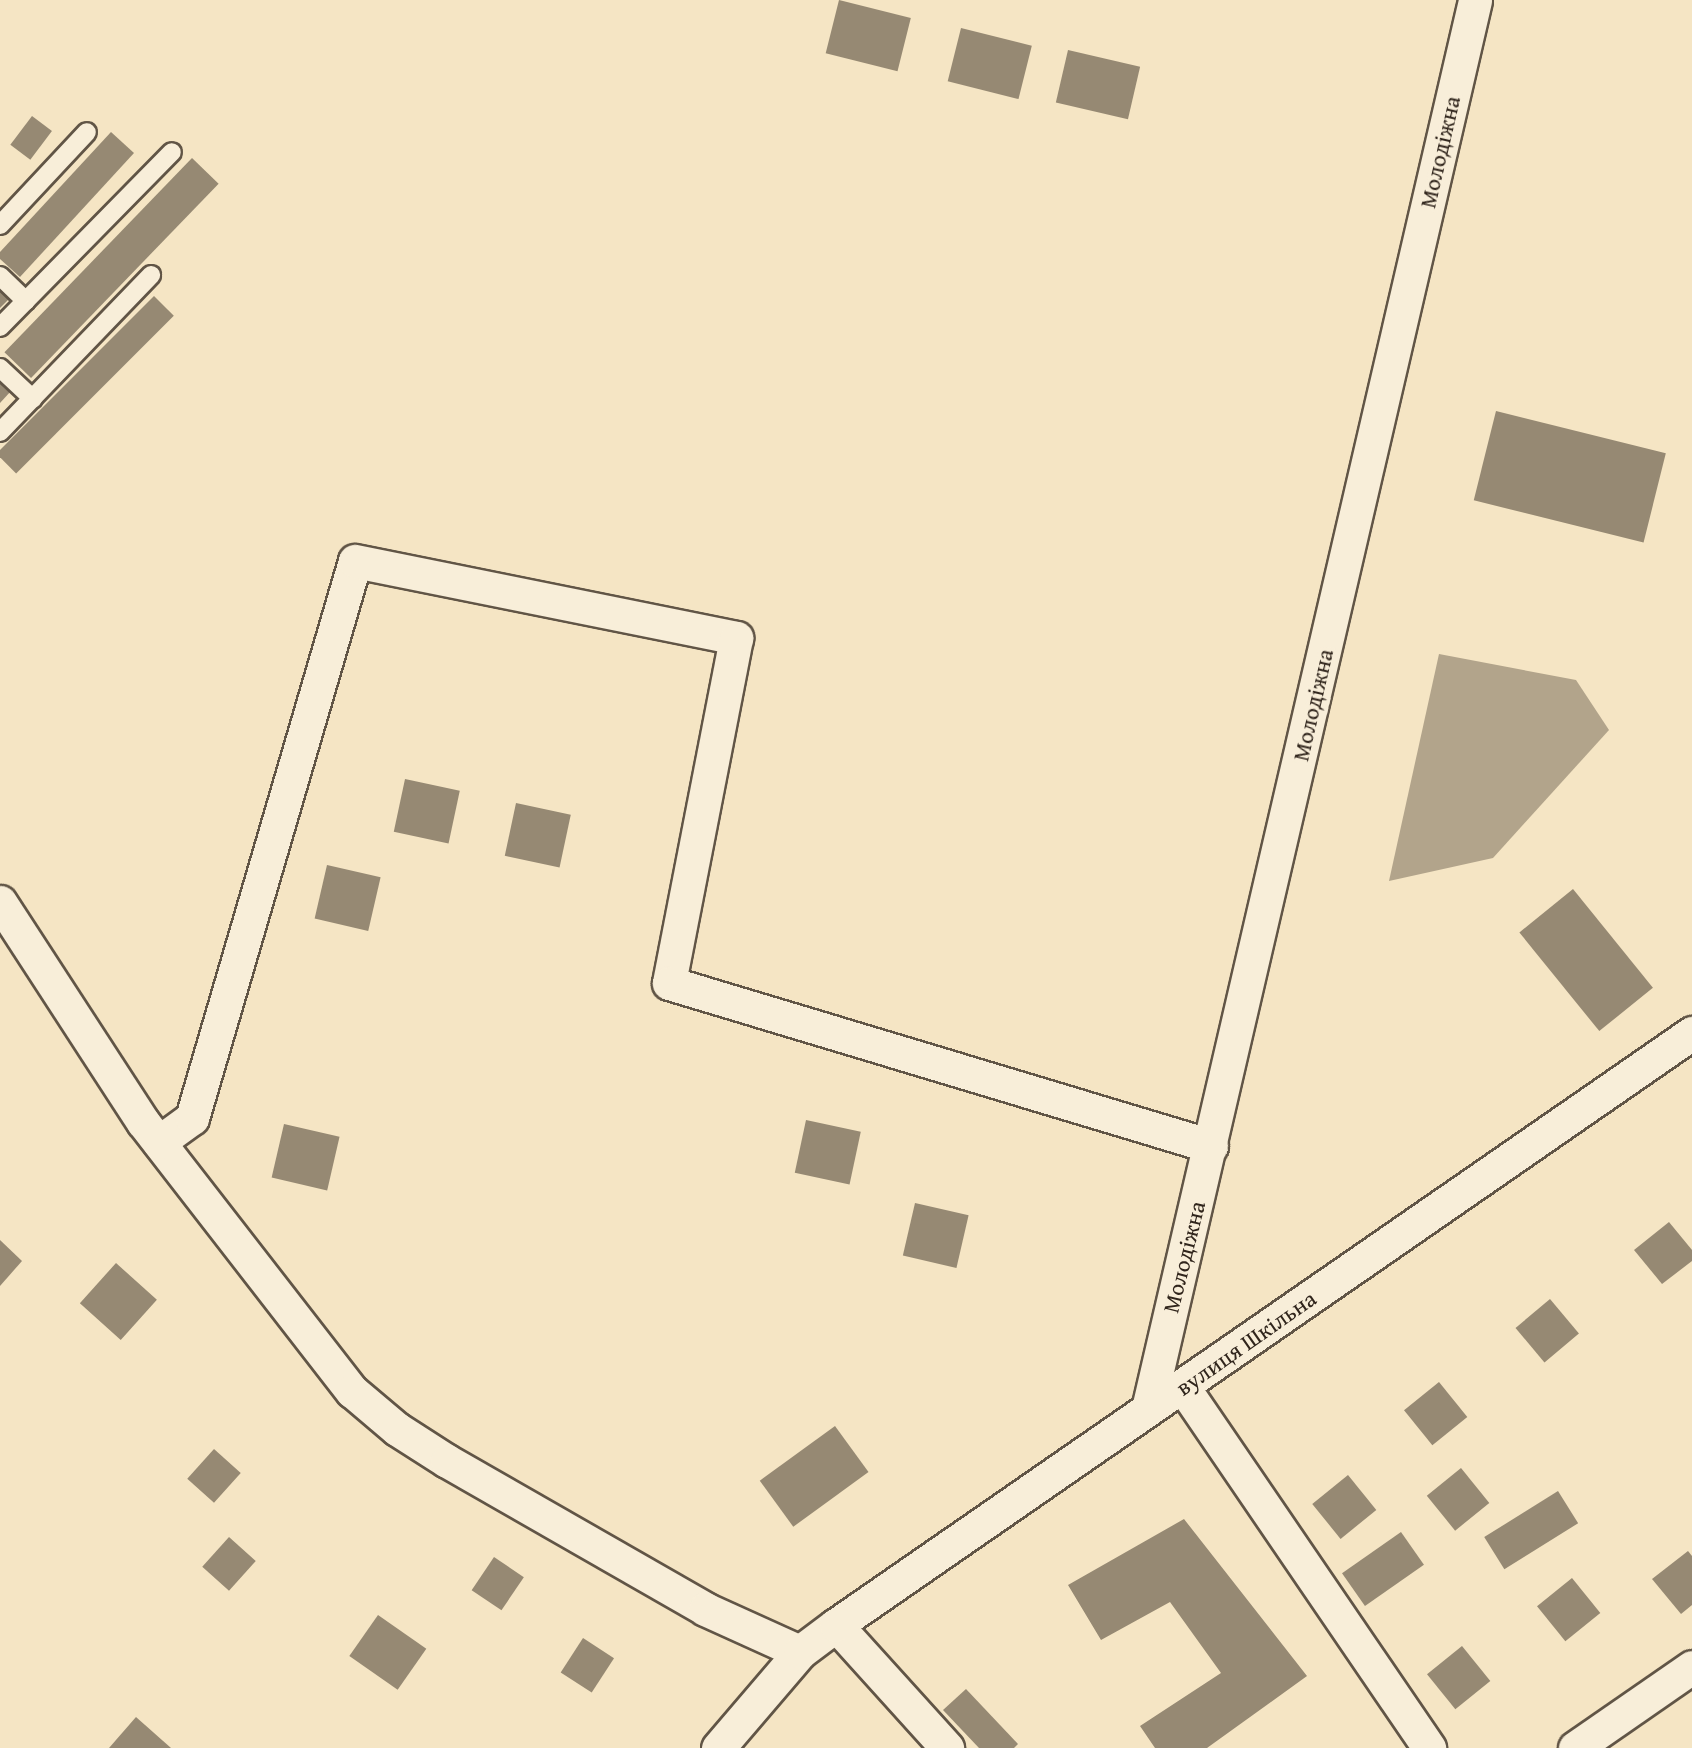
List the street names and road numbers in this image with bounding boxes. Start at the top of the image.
street label: Молодіжна [1414,93,1466,211]
street label: Молодіжна [1287,646,1339,764]
street label: Молодіжна [1157,1198,1211,1316]
street label: вулиця Шкільна [1171,1284,1321,1402]

